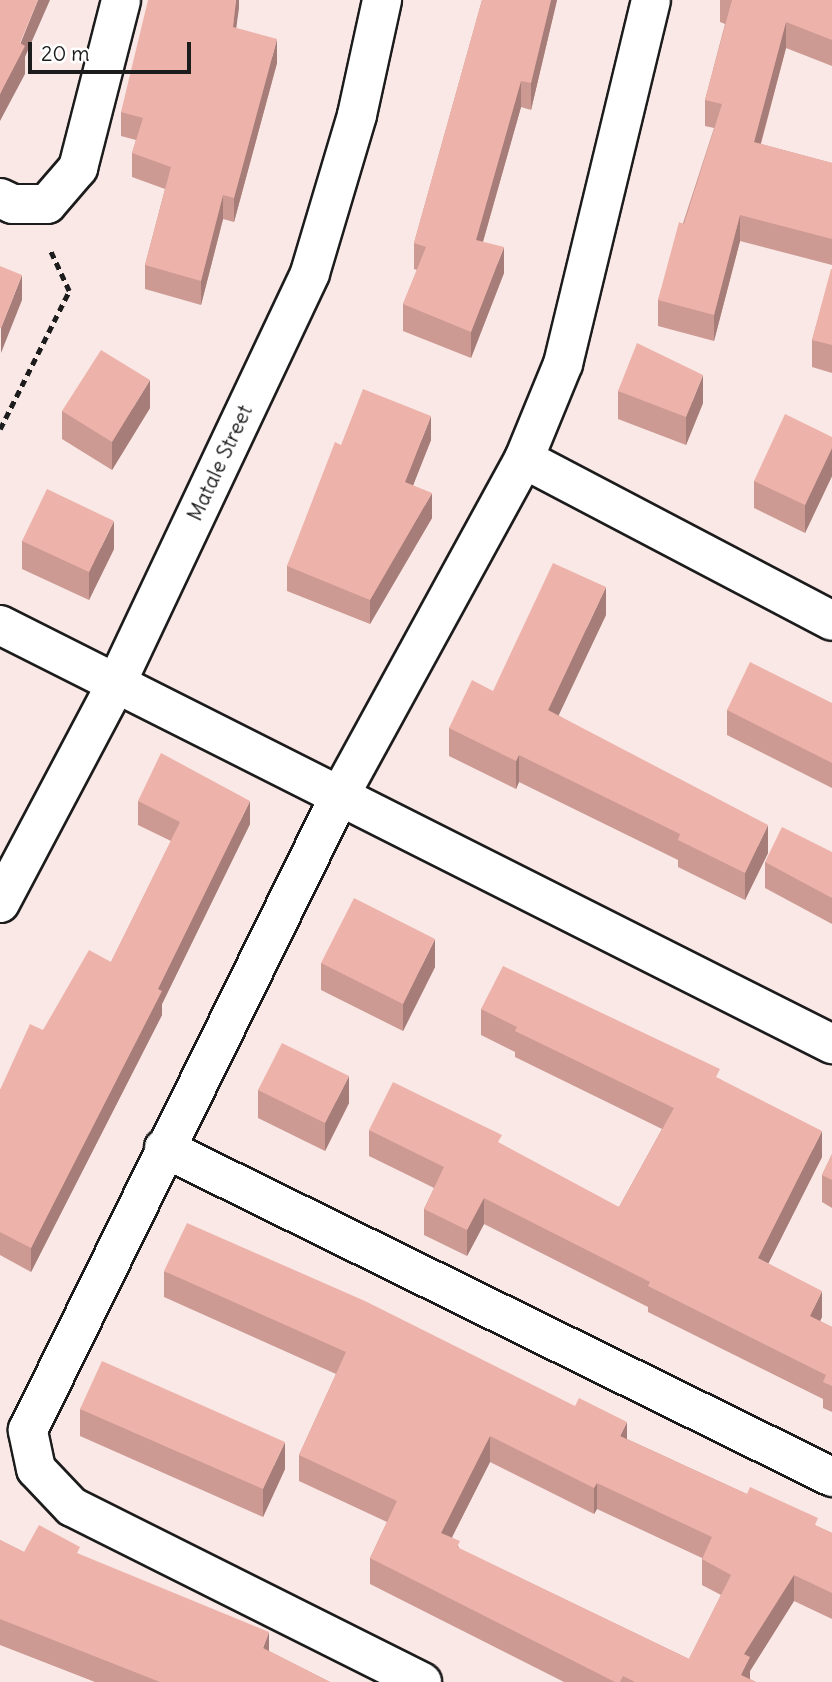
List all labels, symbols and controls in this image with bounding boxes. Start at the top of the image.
scale bar [32,28,194,72]
text: 20 m [41,40,90,67]
street label: Matale Street [182,401,258,525]

